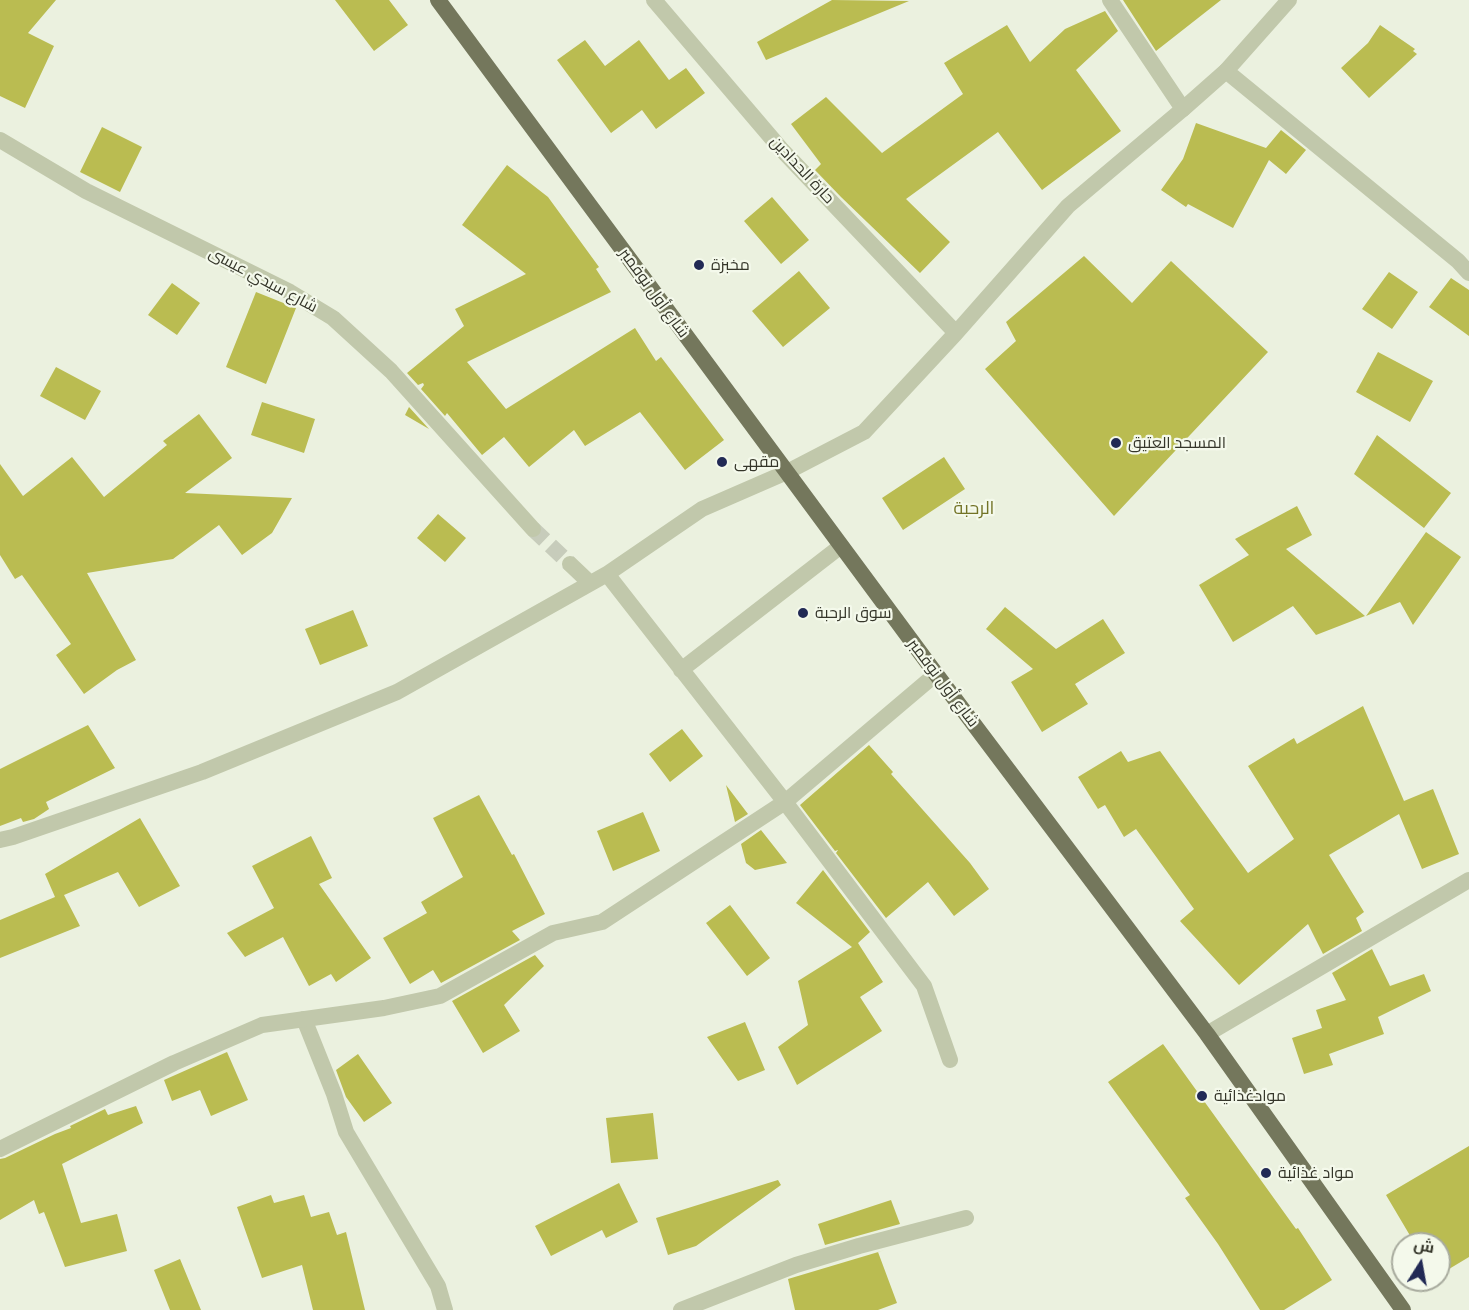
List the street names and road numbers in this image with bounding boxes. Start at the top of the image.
street label: حارة الحدادين [766,132,838,208]
street label: شارع سيدي عيسى [205,243,321,317]
street label: شارع أول نوفمبر [615,244,693,342]
street label: شارع أول نوفمبر [903,635,983,731]

